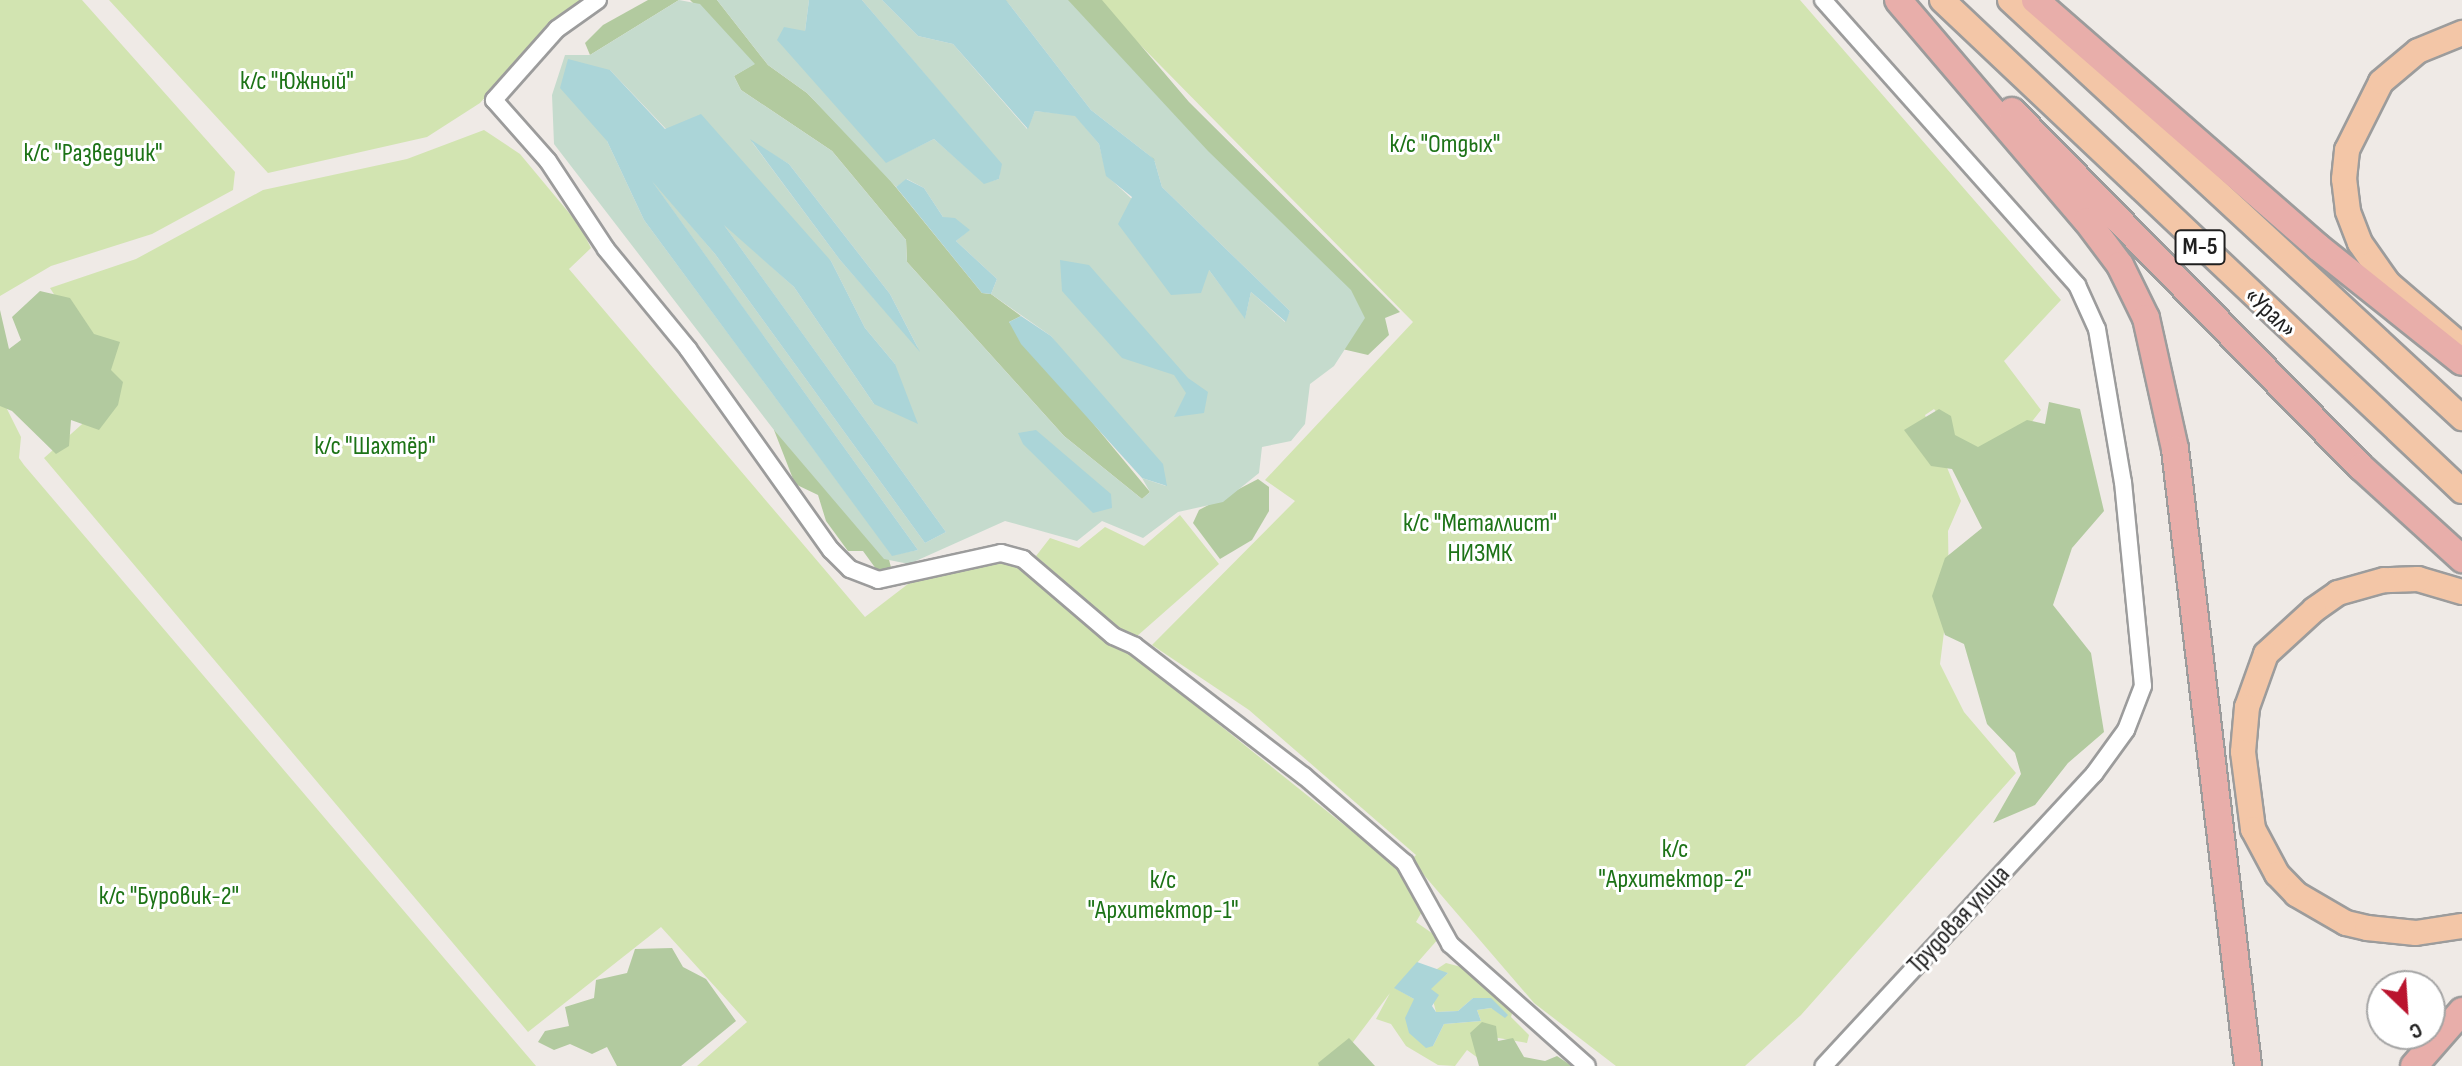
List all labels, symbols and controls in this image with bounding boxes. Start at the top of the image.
park label: к/с "Южный" [240,66,354,98]
park label: к/с "Отдых" [1390,129,1500,161]
park label: к/с "Разведчик" [23,138,163,170]
road number: М-5 [2174,227,2226,267]
street label: «Урал» [2237,281,2303,345]
park label: к/с "Шахтёр" [314,431,436,463]
park label: к/с "Металлист" НИЗМК [1403,508,1557,570]
park label: к/с "Архитектор-2" [1598,834,1752,896]
street label: Трудовая улица [1901,859,2017,981]
park label: к/с "Архитектор-1" [1087,865,1239,926]
park label: к/с "Буровик-2" [99,881,239,913]
north arrow [2366,970,2446,1050]
text: С [2405,1016,2426,1045]

